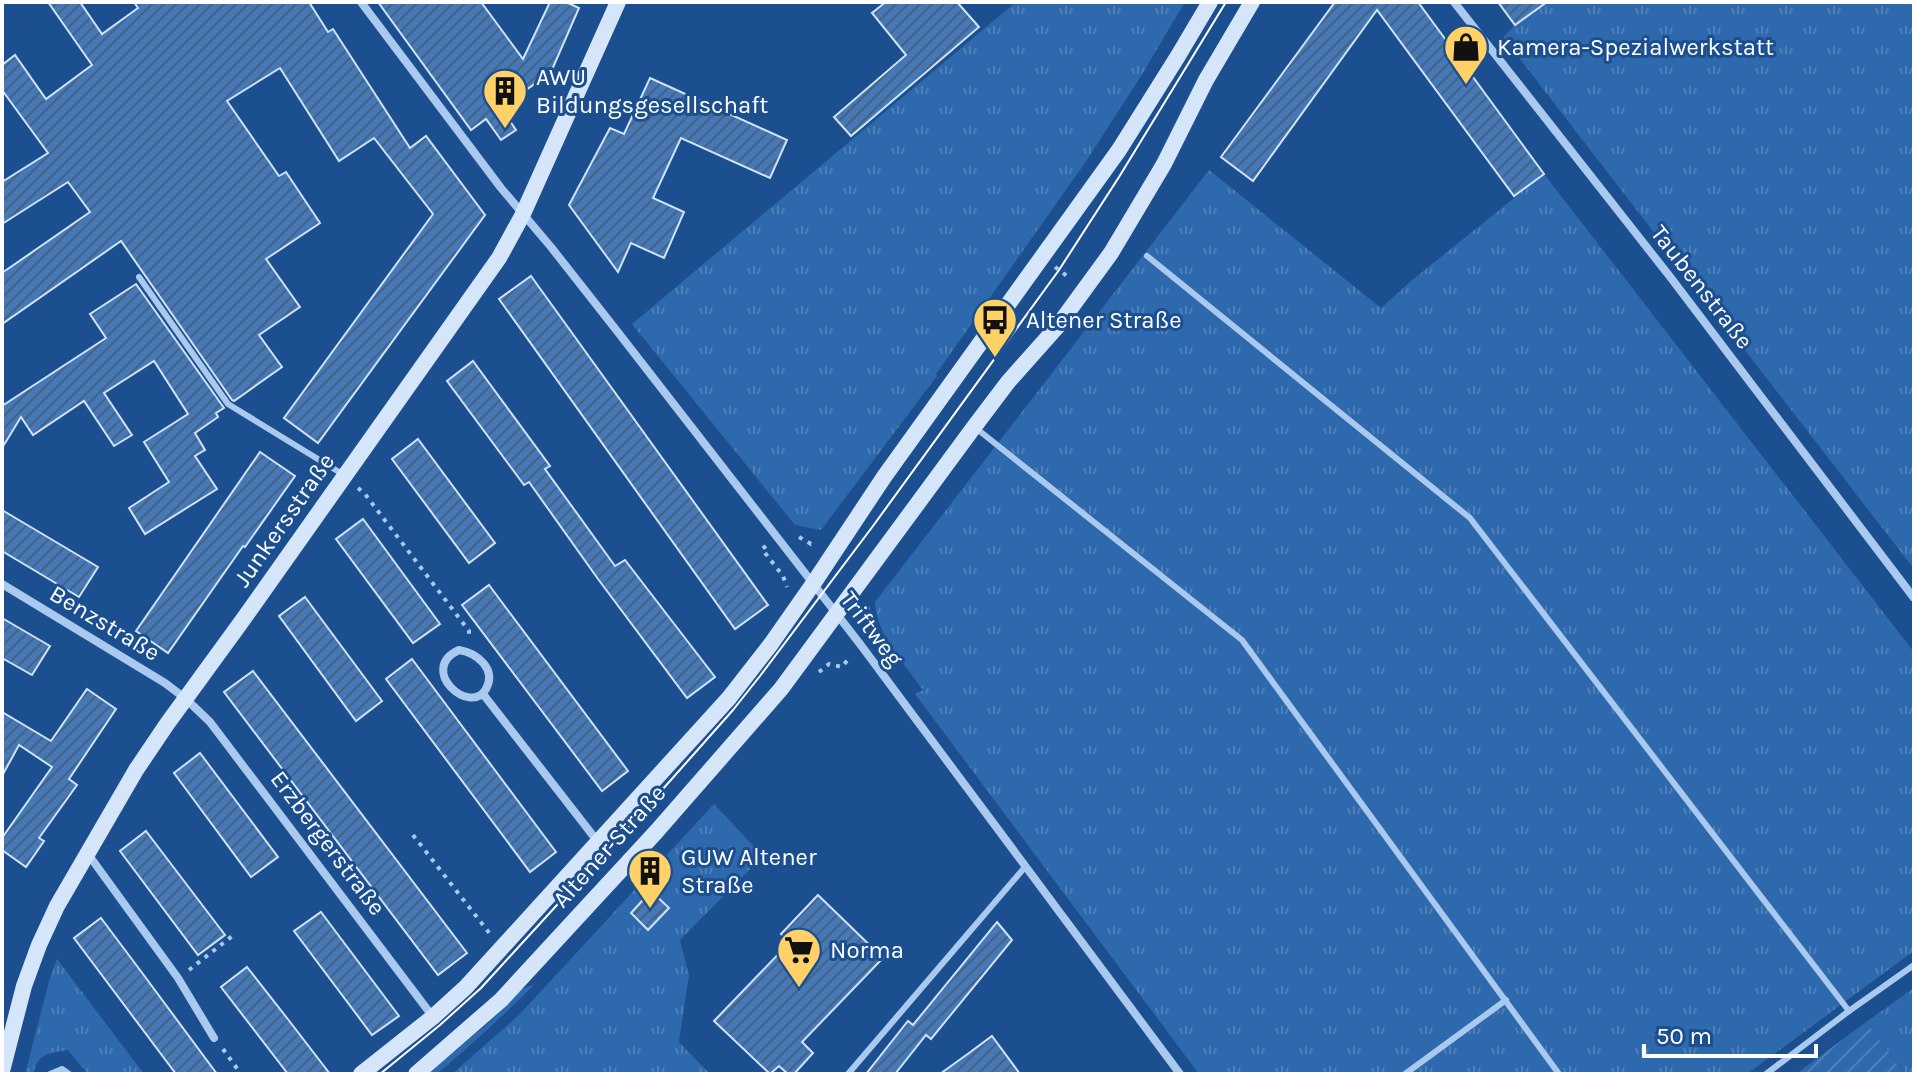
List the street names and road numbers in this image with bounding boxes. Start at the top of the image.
street label: Taubenstraße [1645,220,1759,354]
street label: Junkersstraße [228,448,340,592]
street label: Benzstraße [45,579,165,667]
street label: Triftweg [835,586,910,672]
street label: Erzbergerstraße [265,765,391,921]
street label: Altener Straße [547,779,671,913]

